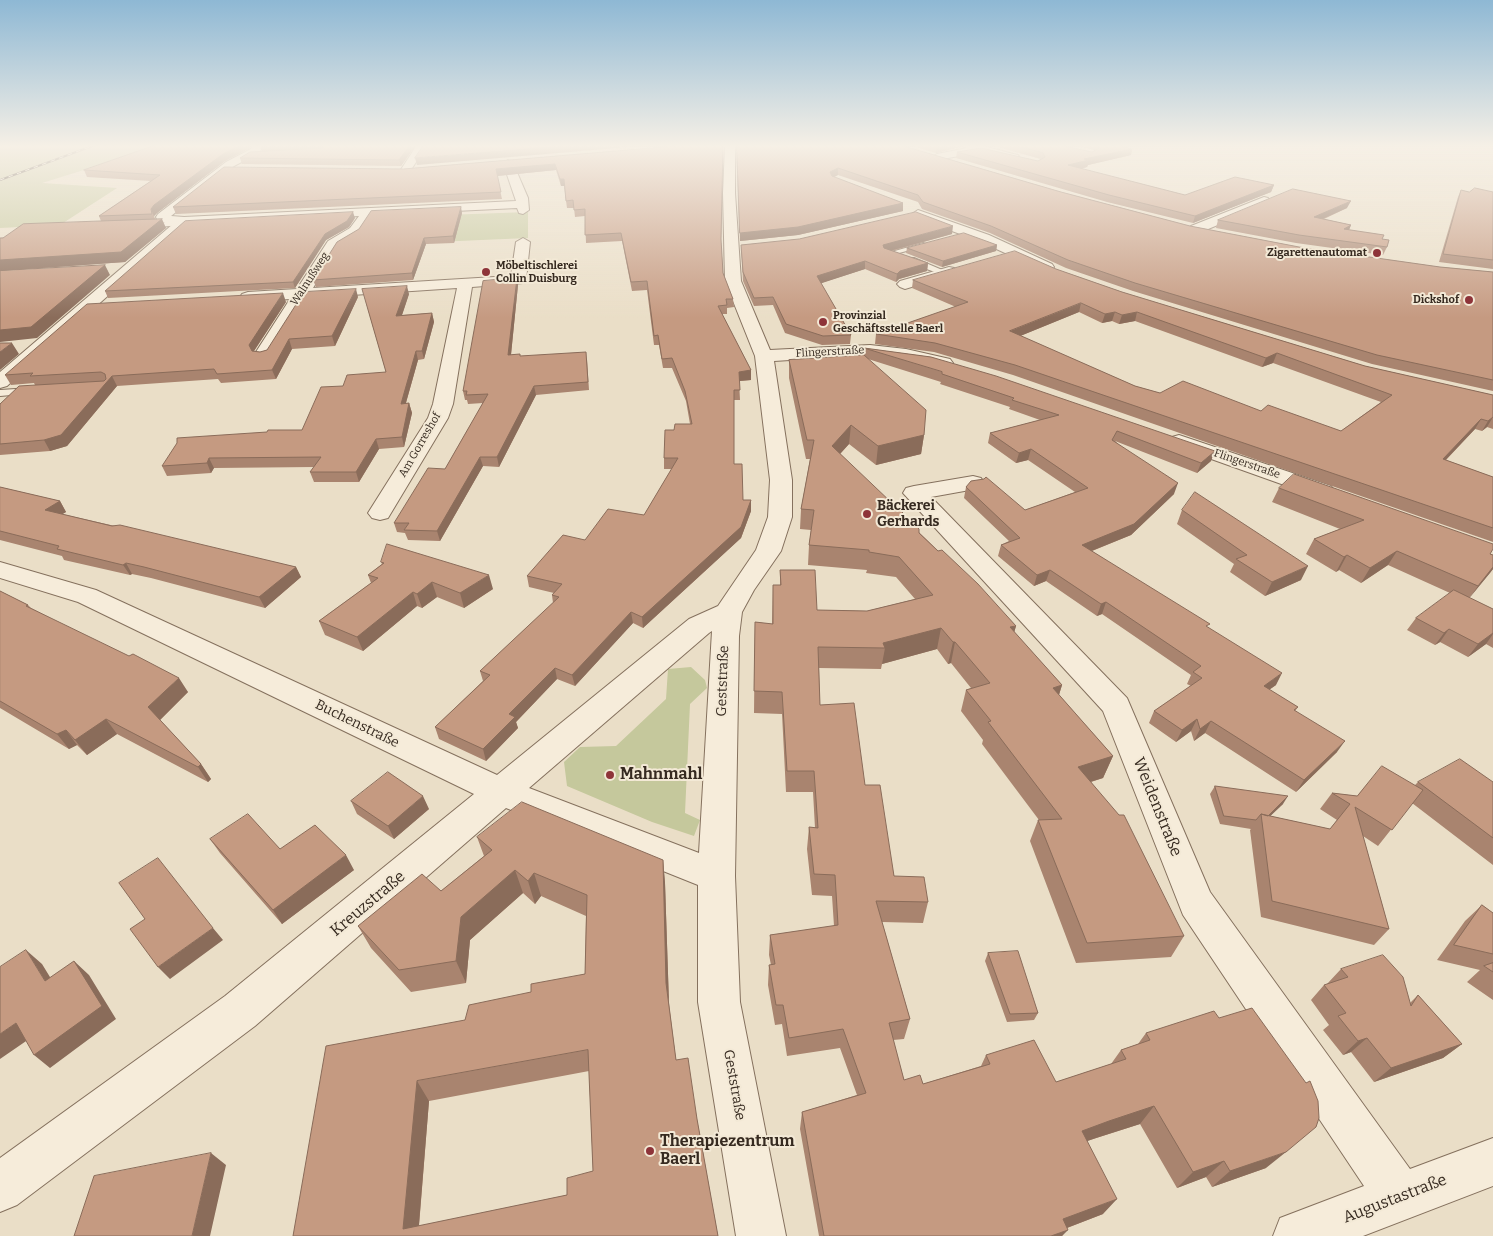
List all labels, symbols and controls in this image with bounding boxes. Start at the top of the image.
place label: Zigarettenautomat [1267,246,1367,260]
marker: Zigarettenautomat [1371,247,1383,259]
street label: Walnußweg [288,250,332,308]
place label: Möbeltischlerei Collin Duisburg [496,259,578,285]
marker: Möbeltischlerei Collin Duisburg [480,266,492,278]
place label: Dickshof [1413,293,1459,307]
marker: Dickshof [1463,294,1475,306]
place label: Provinzial Geschäftsstelle Baerl [833,309,943,335]
marker: Provinzial Geschäftsstelle Baerl [817,316,829,328]
street label: Flingerstraße [795,344,865,360]
street label: Am Gorreshof [396,410,444,480]
street label: Flingerstraße [1212,447,1282,481]
place label: Bäckerei Gerhards [877,498,940,530]
marker: Bäckerei Gerhards [861,508,873,520]
street label: Geststraße [713,645,733,717]
street label: Buchenstraße [312,696,402,752]
street label: Weidenstraße [1128,755,1186,859]
place label: Mahnmahl [620,765,702,785]
marker: Mahnmahl [604,769,616,781]
street label: Kreuzstraße [327,867,409,941]
street label: Geststraße [720,1048,748,1122]
place label: Therapiezentrum Baerl [660,1132,795,1170]
marker: Therapiezentrum Baerl [644,1145,656,1157]
street label: Augustastraße [1340,1170,1450,1228]

